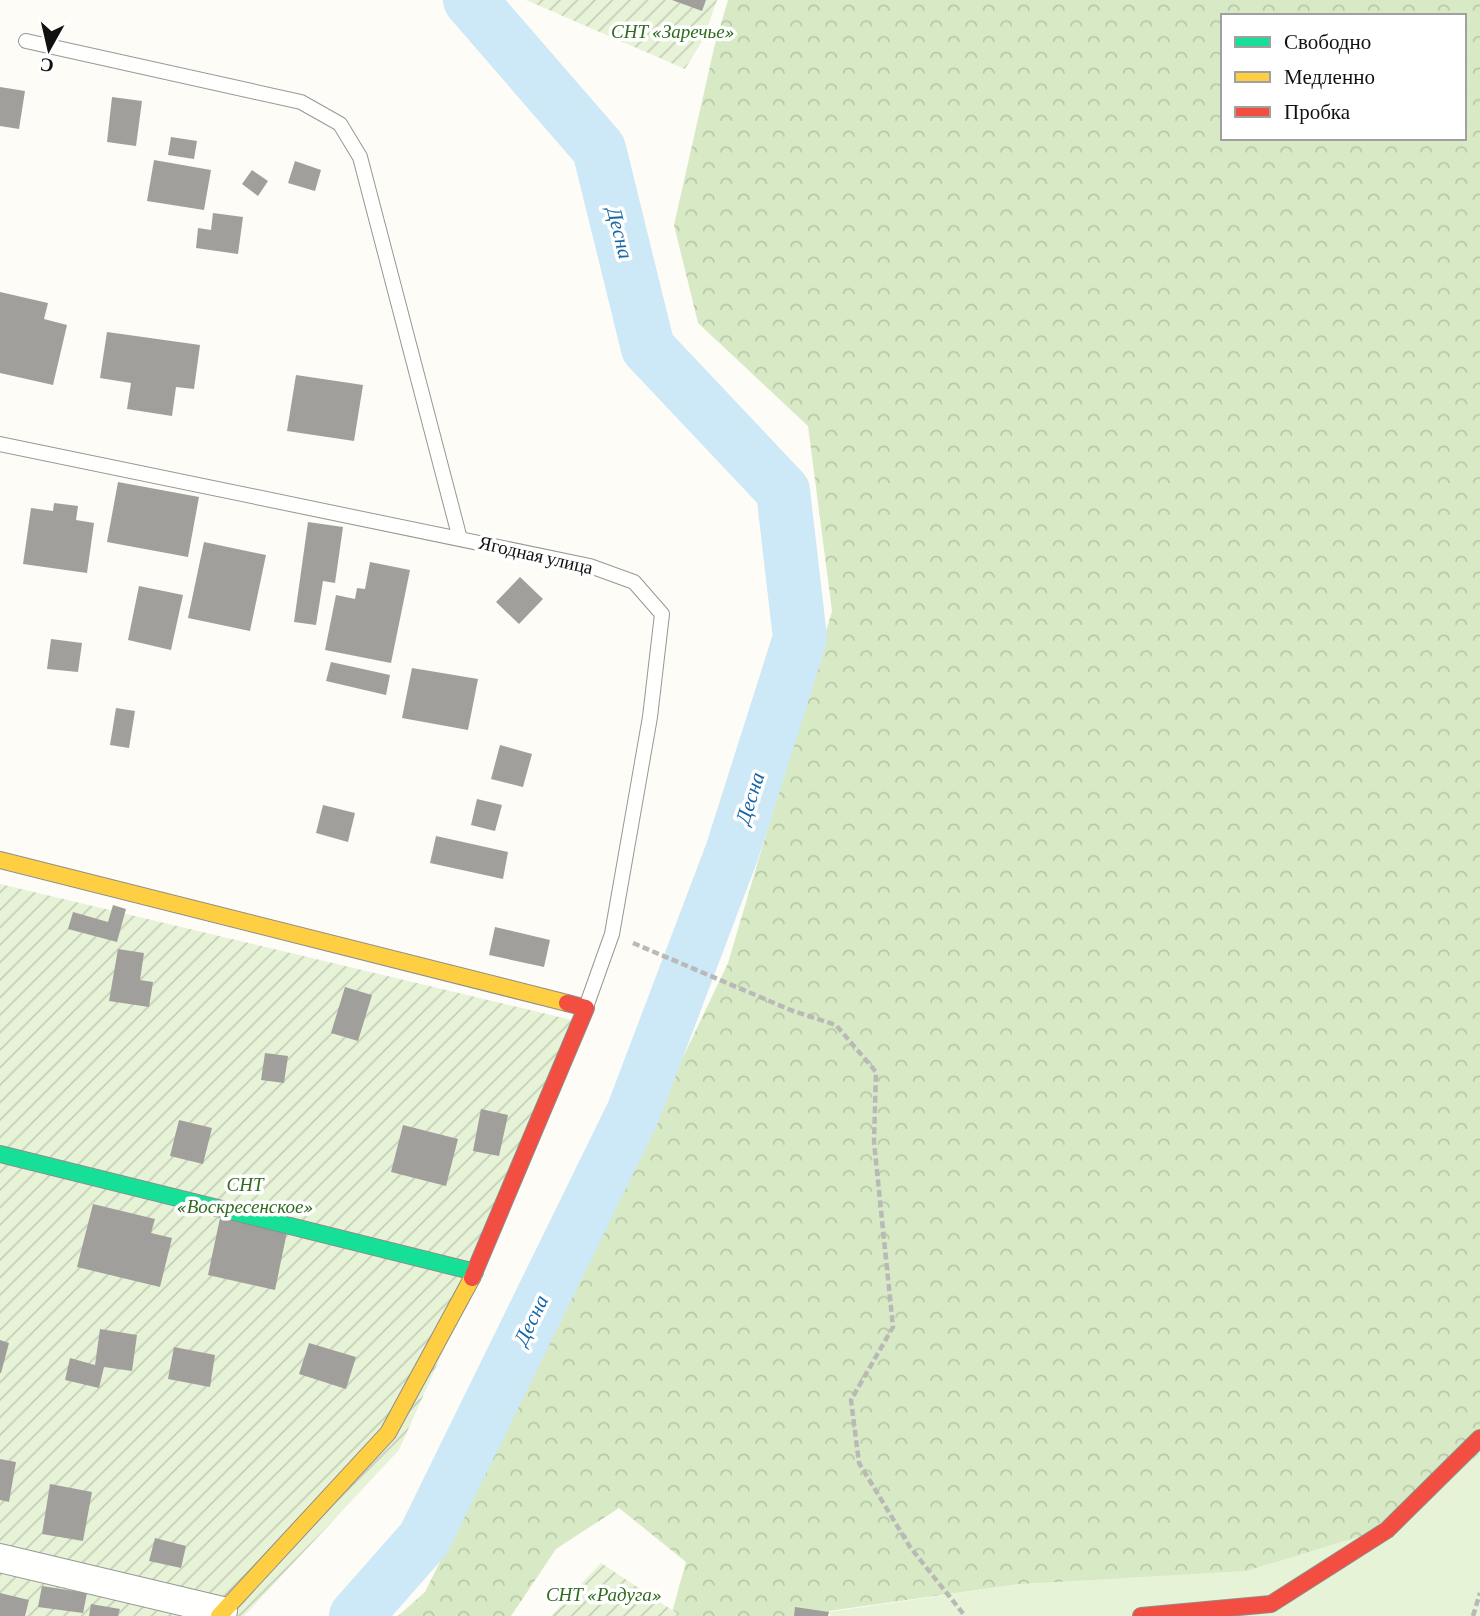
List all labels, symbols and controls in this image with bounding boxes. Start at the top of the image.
north arrow [14,14,84,84]
legend [1221,14,1466,140]
park label: СНТ «Заречье» [611,21,735,42]
text: Свободно [1284,30,1371,54]
text: С [38,54,55,77]
text: Медленно [1284,65,1375,89]
text: Пробка [1284,100,1351,124]
water label: Десна [602,203,638,261]
street label: Ягодная улица [477,532,596,578]
water label: Десна [730,769,770,829]
park label: СНТ «Воскресенское» [176,1174,314,1217]
water label: Десна [508,1291,553,1351]
park label: СНТ «Радуга» [546,1584,662,1605]

